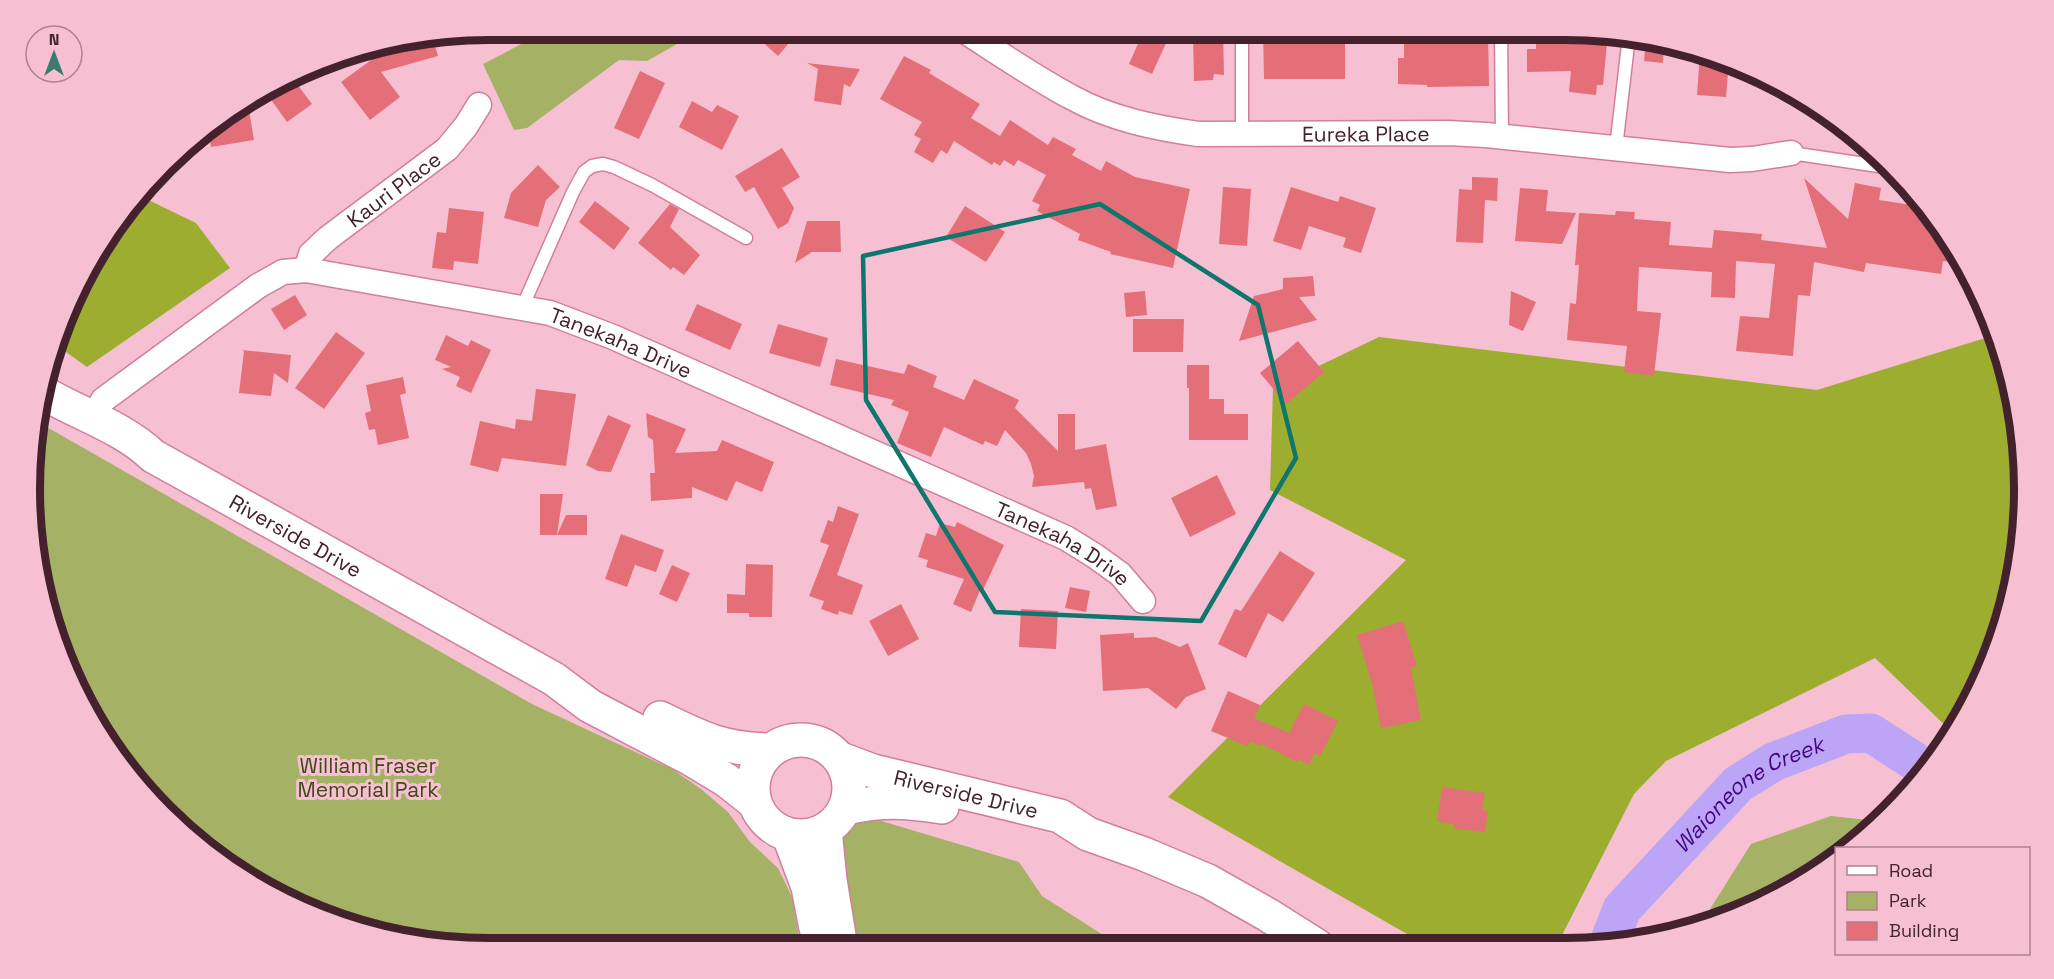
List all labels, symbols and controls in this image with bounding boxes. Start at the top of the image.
north arrow [24,24,84,84]
text: N [49,29,59,50]
street label: Eureka Place [1302,120,1430,147]
street label: Kauri Place [341,145,446,233]
street label: Tanekaha Drive [546,301,696,384]
street label: Riverside Drive [225,488,367,583]
street label: Tanekaha Drive [991,495,1137,591]
water label: Waioneone Creek [1667,729,1829,858]
park label: William Fraser Memorial Park [298,752,439,803]
street label: Riverside Drive [891,763,1041,824]
legend [1835,847,2030,955]
text: Road [1889,859,1933,882]
text: Park [1889,889,1927,912]
text: Building [1889,919,1959,942]

